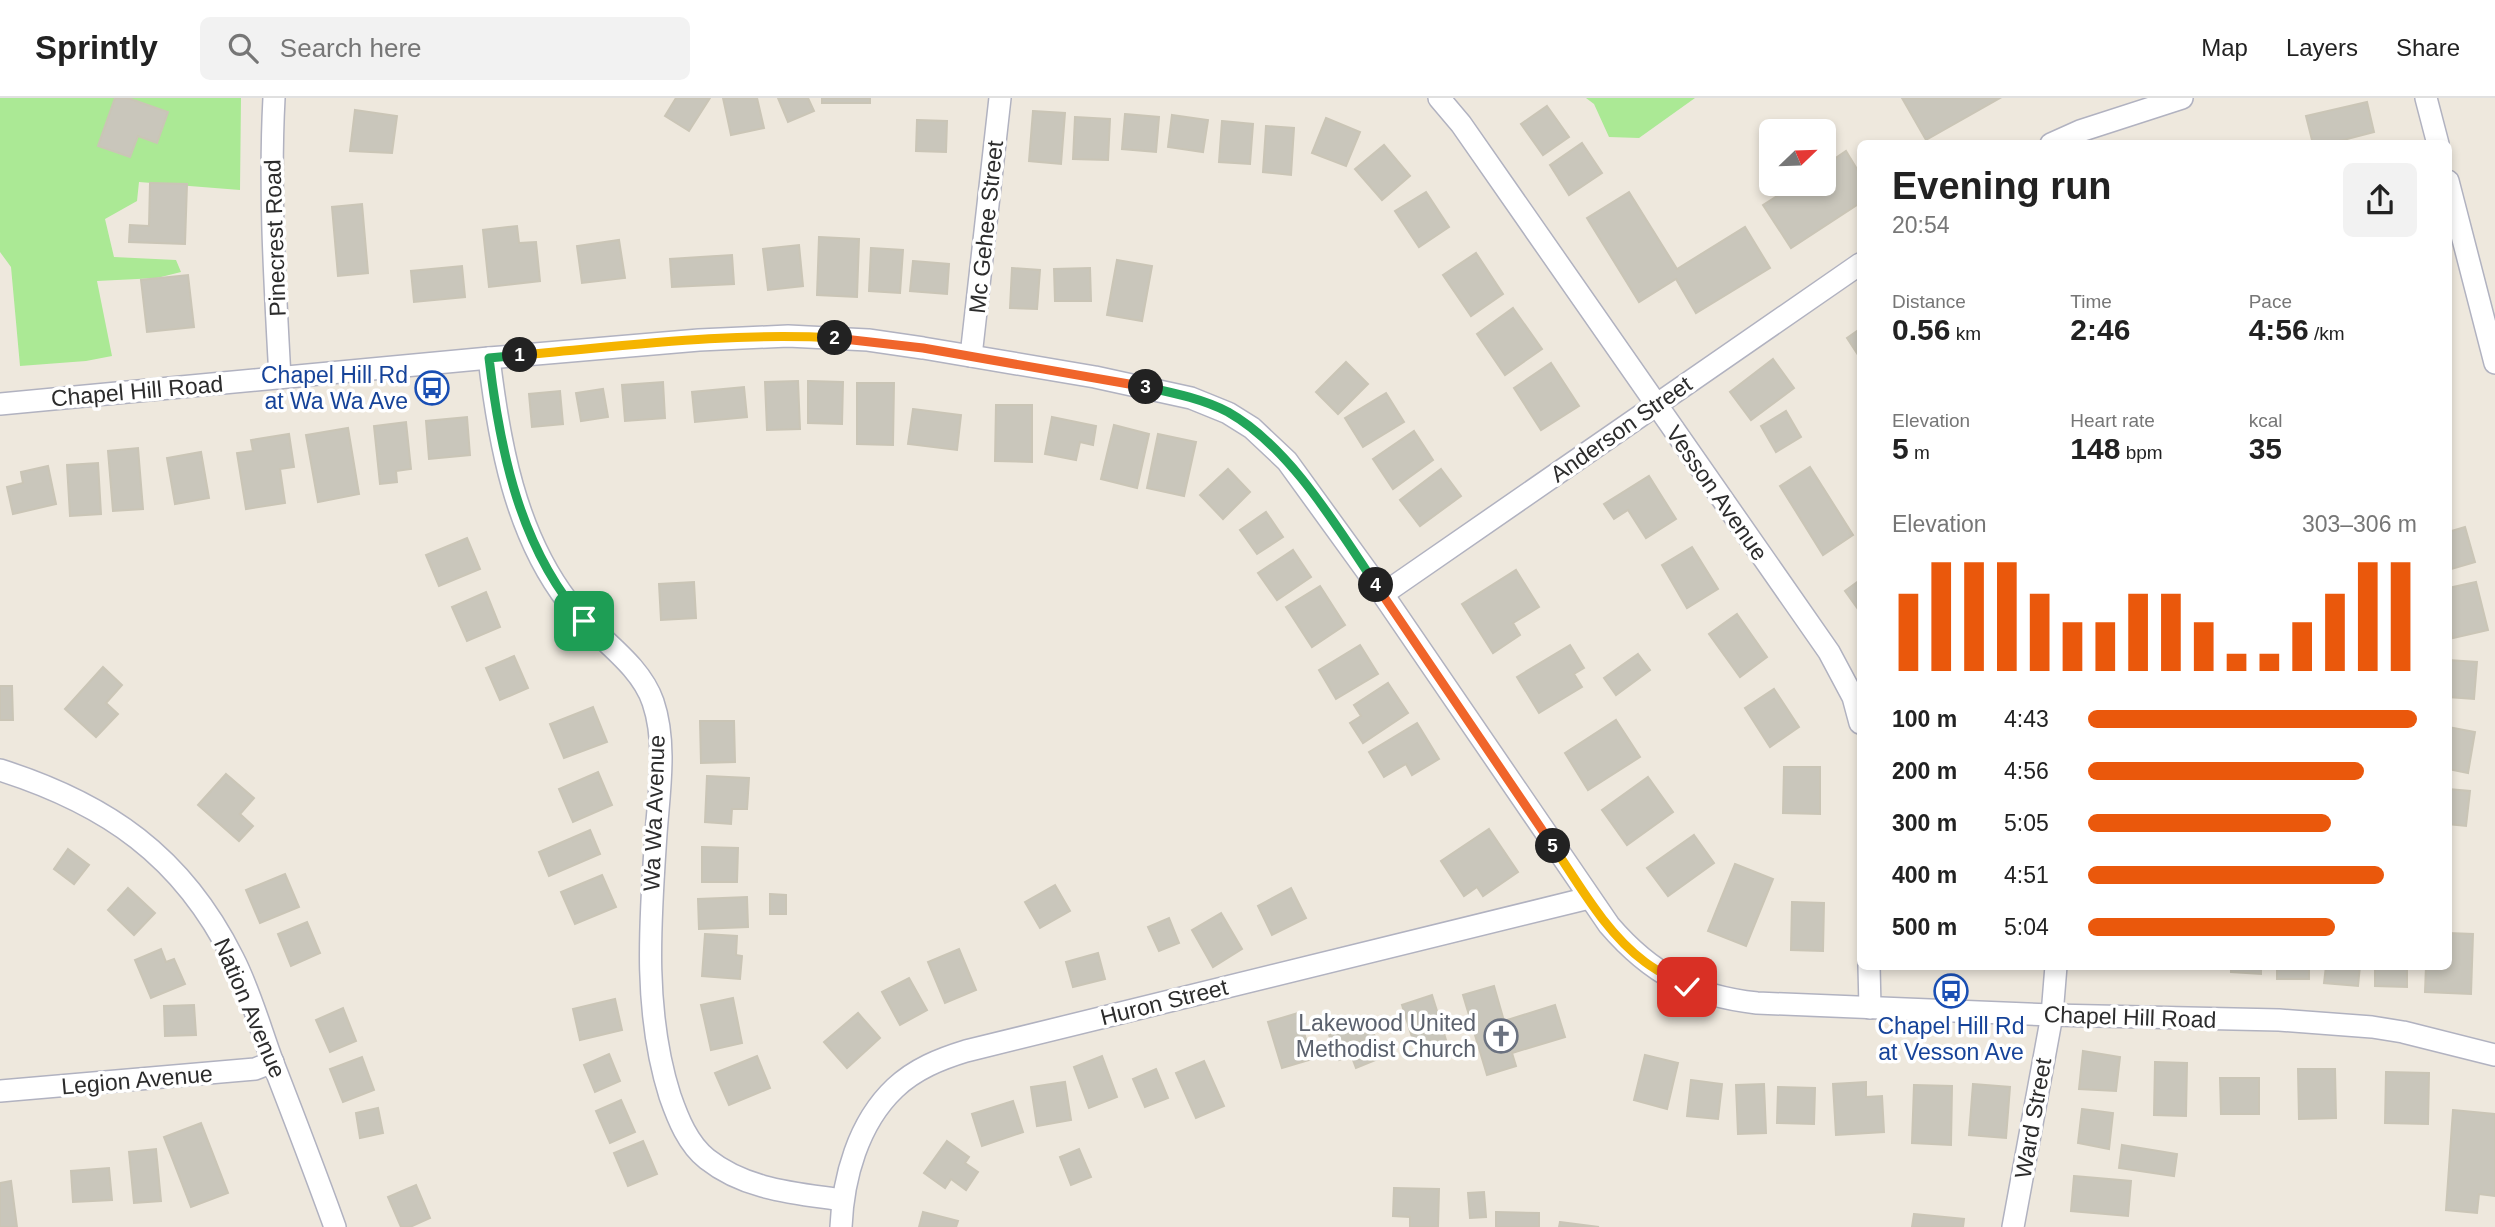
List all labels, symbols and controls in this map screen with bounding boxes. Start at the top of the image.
search box [200,17,690,80]
text: Sprintly [35,29,158,66]
icon: search [224,29,262,67]
text: Search here [280,33,422,63]
text: Map [2201,34,2248,61]
text: Layers [2286,34,2358,61]
text: Share [2396,34,2460,61]
north arrow [1759,119,1836,196]
map controls [1759,119,1836,196]
street label: Mc Gehee Street [964,139,1008,315]
street label: Pinecrest Road [259,159,291,317]
button: share [2343,163,2417,237]
text: Evening run [1892,165,2112,207]
text: 20:54 [1892,212,1950,238]
text: Distance [1892,291,1966,312]
text: Time [2070,291,2112,312]
text: Pace [2249,291,2292,312]
text: 0.56 [1892,313,1950,346]
text: 2:46 [2070,313,2130,346]
text: 4:56 [2249,313,2309,346]
pin: 2 [818,320,852,356]
text: km [1950,323,1981,344]
text: /km [2309,323,2345,344]
text: 2 [829,327,840,348]
pin: 1 [503,338,538,372]
text: 1 [514,344,525,365]
place label: Chapel Hill Rd at Wa Wa Ave [261,362,408,414]
bus stop icon: Chapel Hill Rd at Wa Wa Ave [413,369,451,407]
pin: 3 [1128,370,1164,404]
street label: Anderson Street [1545,370,1697,487]
street label: Chapel Hill Road [50,371,224,411]
text: 3 [1140,376,1151,397]
text: Elevation [1892,410,1970,431]
text: Heart rate [2070,410,2155,431]
text: kcal [2249,410,2282,431]
street label: Vesson Avenue [1661,421,1773,565]
text: 5 [1892,432,1909,465]
text: 148 [2070,432,2120,465]
text: 35 [2249,432,2282,465]
text: m [1909,442,1930,463]
text: bpm [2120,442,2163,463]
text: Elevation [1892,511,1987,537]
text: 303–306 m [2302,511,2417,537]
pin: 4 [1358,568,1394,602]
text: 4 [1370,574,1381,595]
pin [554,591,614,651]
icon: arrive [565,602,603,640]
text: 100 m [1892,706,1957,732]
text: 4:43 [2004,706,2049,732]
street label: Wa Wa Avenue [638,734,670,892]
text: 200 m [1892,758,1957,784]
text: 4:56 [2004,758,2049,784]
text: 300 m [1892,810,1957,836]
text: 5:05 [2004,810,2049,836]
pin: 5 [1536,828,1570,864]
text: 5 [1547,835,1558,856]
text: 400 m [1892,862,1957,888]
text: 4:51 [2004,862,2049,888]
text: 500 m [1892,914,1957,940]
text: 5:04 [2004,914,2049,940]
street label: Nation Avenue [209,934,291,1082]
pin [1657,957,1717,1017]
icon: check [1668,968,1706,1006]
bus stop icon: Chapel Hill Rd at Vesson Ave [1932,972,1970,1010]
street label: Huron Street [1098,973,1231,1030]
street label: Chapel Hill Road [2043,1001,2217,1033]
place label: Lakewood United Methodist Church [1296,1010,1476,1062]
place label: Chapel Hill Rd at Vesson Ave [1877,1013,2025,1065]
church icon: Lakewood United Methodist Church [1482,1017,1520,1055]
street label: Ward Street [2010,1055,2056,1180]
street label: Legion Avenue [60,1060,214,1100]

